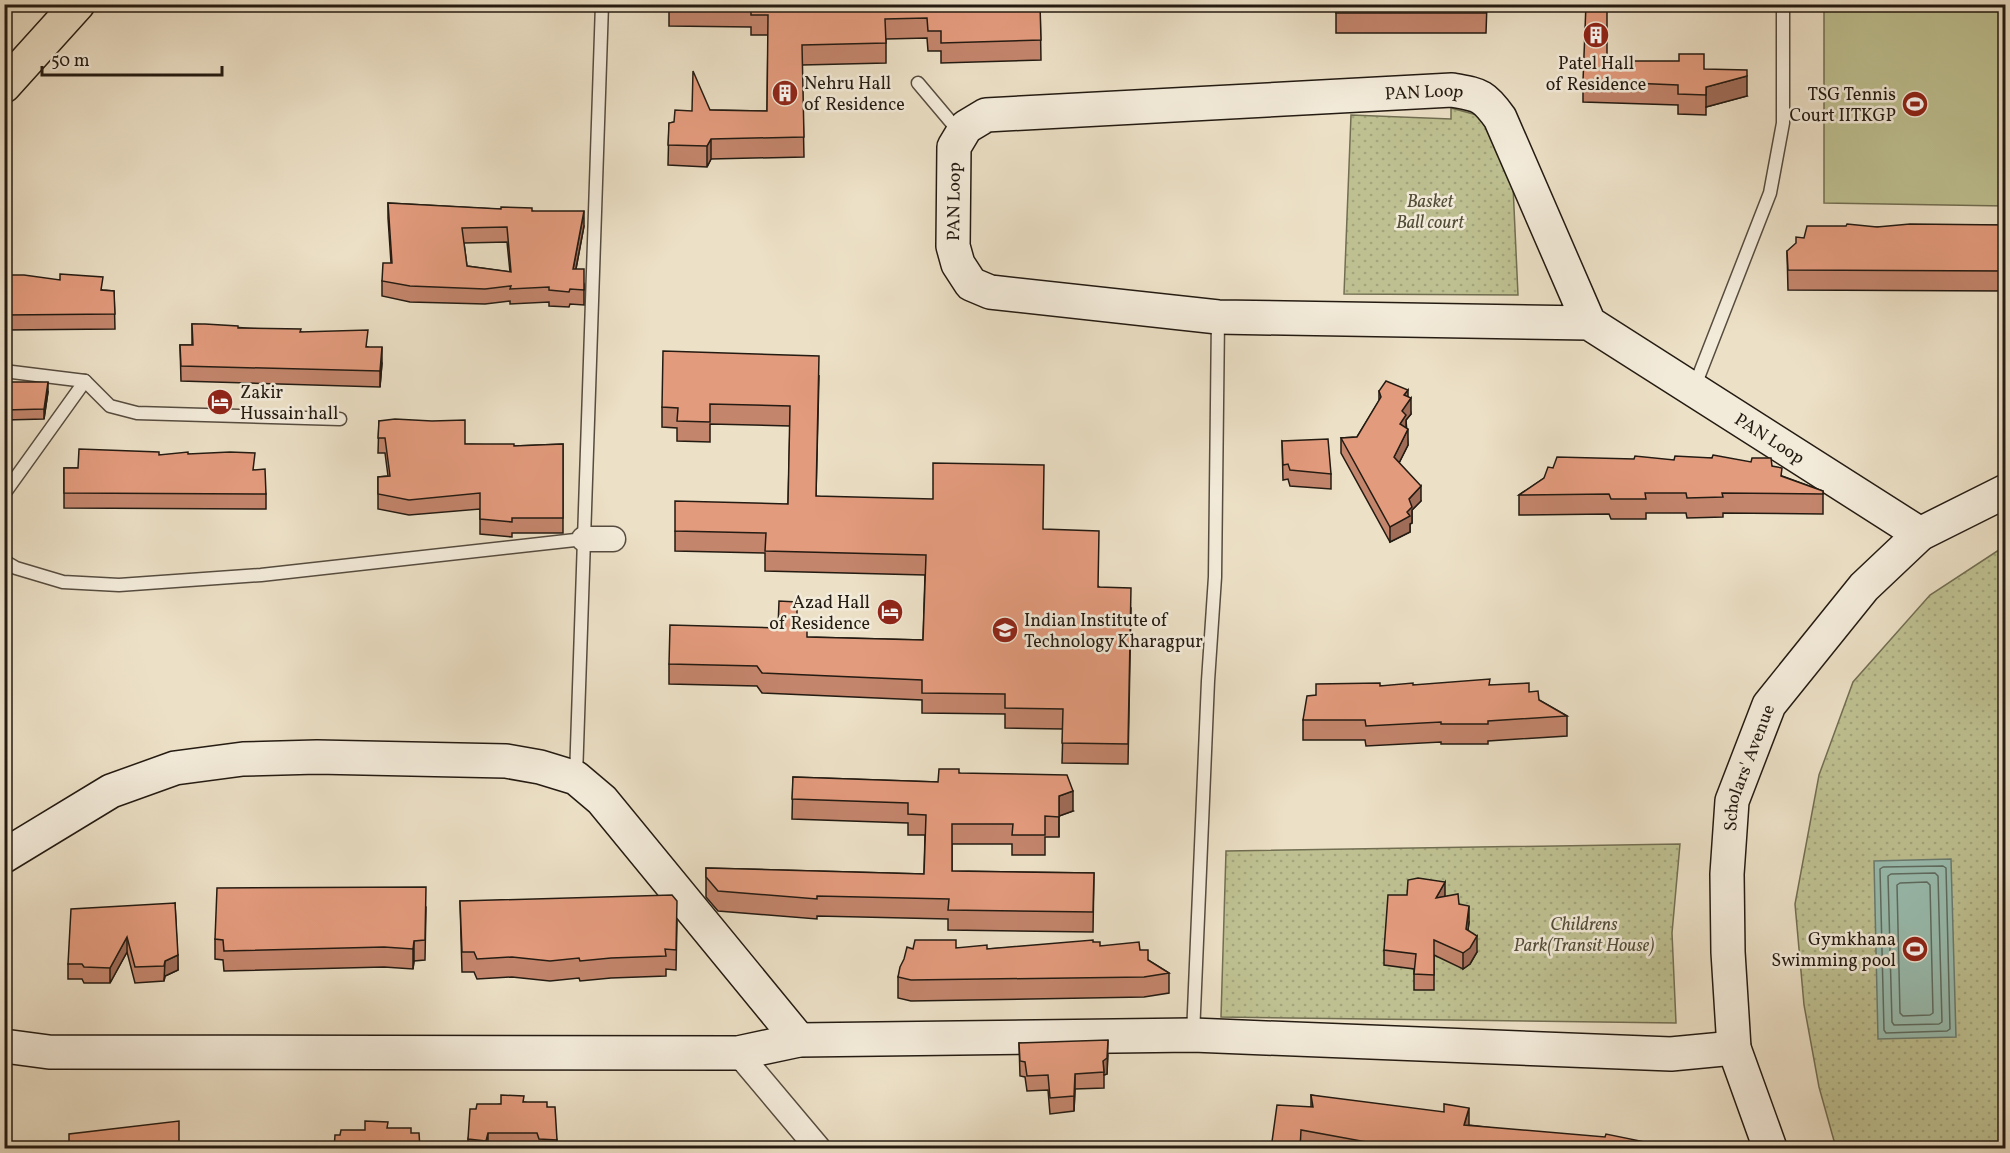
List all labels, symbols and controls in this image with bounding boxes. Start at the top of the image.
building icon: Patel Hall of Residence [1581,20,1611,50]
scale bar [42,39,222,77]
text: 50 m [51,49,90,74]
place label: Patel Hall of Residence [1546,52,1646,98]
place label: Nehru Hall of Residence [804,72,905,118]
building icon: Nehru Hall of Residence [770,78,800,108]
street label: PAN Loop [1384,79,1465,108]
place label: TSG Tennis Court IITKGP [1789,83,1896,129]
sports icon: TSG Tennis Court IITKGP [1900,89,1930,119]
street label: PAN Loop [942,162,968,241]
park label: Basket Ball court [1396,190,1465,236]
place label: Zakir Hussain hall [240,381,338,427]
hotel icon: Zakir Hussain hall [205,387,235,417]
street label: PAN Loop [1729,408,1809,471]
place label: Azad Hall of Residence [769,591,870,637]
hotel icon: Azad Hall of Residence [875,597,905,627]
place label: Indian Institute of Technology Kharagpur [1024,609,1203,655]
school or university icon: Indian Institute of Technology Kharagpur [990,615,1020,645]
street label: Scholars' Avenue [1719,701,1782,832]
park label: Childrens Park(Transit House) [1513,913,1655,959]
place label: Gymkhana Swimming pool [1771,928,1896,974]
sports icon: Gymkhana Swimming pool [1900,934,1930,964]

